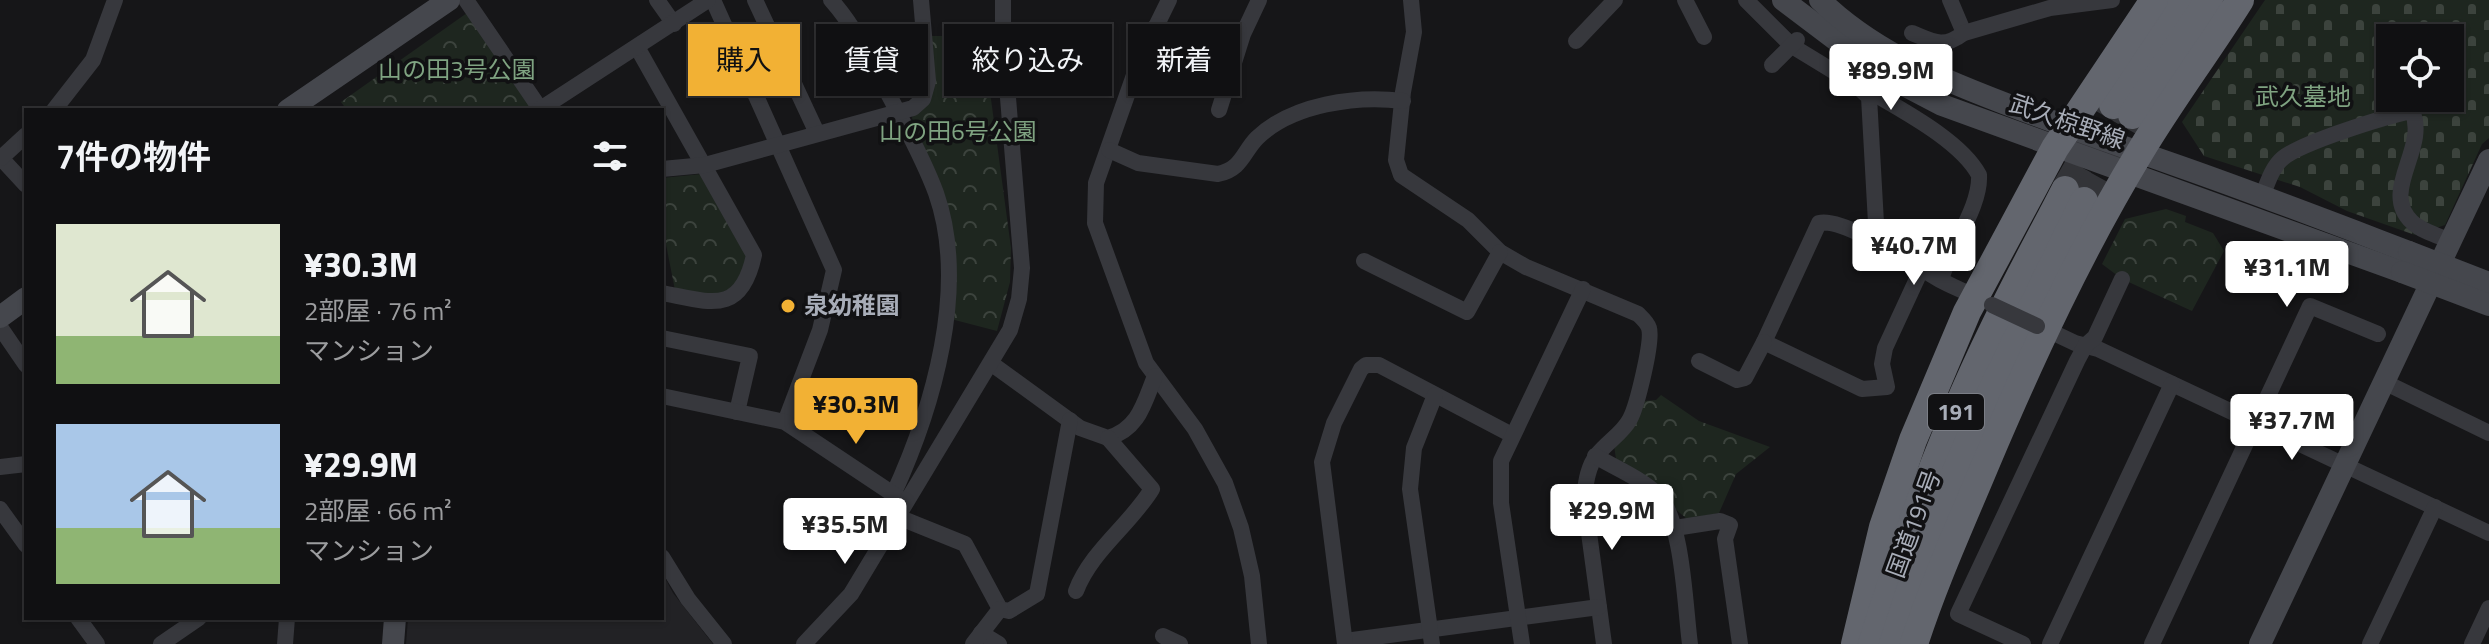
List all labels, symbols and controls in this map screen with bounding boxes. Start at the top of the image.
chip: 購入 [688,24,800,96]
chip: 賃貸 [816,24,928,96]
chip: 絞り込み [944,24,1112,96]
chip: 新着 [1128,24,1240,96]
map controls [2376,24,2464,112]
button: locate [2376,24,2464,112]
pin: ¥89.9M [1826,44,1956,112]
text: ¥89.9M [1847,50,1935,89]
park label: 山の田3号公園 [378,51,536,87]
park label: 武久墓地 [2255,78,2351,114]
street label: 武久椋野線 [2005,85,2130,158]
park label: 山の田6号公園 [879,113,1037,149]
text: 7件の物件 [56,130,211,182]
icon: filters [588,134,632,178]
pin: ¥40.7M [1849,219,1979,287]
text: ¥40.7M [1870,225,1958,264]
text: ¥30.3M [304,238,418,290]
pin: ¥31.1M [2222,241,2352,309]
text: ¥31.1M [2243,247,2331,286]
icon: home [120,256,216,352]
place label: 泉幼稚園 [804,287,900,323]
text: 2部屋 · 76 m² [304,291,452,330]
marker: 泉幼稚園 [779,297,797,315]
text: マンション [304,331,434,370]
pin: ¥30.3M [791,378,921,446]
text: ¥30.3M [812,384,900,423]
road number: 191 [1928,394,1984,430]
pin: ¥37.7M [2227,394,2357,462]
text: ¥37.7M [2248,400,2336,439]
text: ¥29.9M [304,438,418,490]
icon: home [120,456,216,552]
street label: 国道191号 [1877,465,1949,583]
pin: ¥29.9M [1547,484,1677,552]
text: ¥29.9M [1568,490,1656,529]
text: 2部屋 · 66 m² [304,491,452,530]
pin: ¥35.5M [780,498,910,566]
text: ¥35.5M [801,504,889,543]
text: マンション [304,531,434,570]

